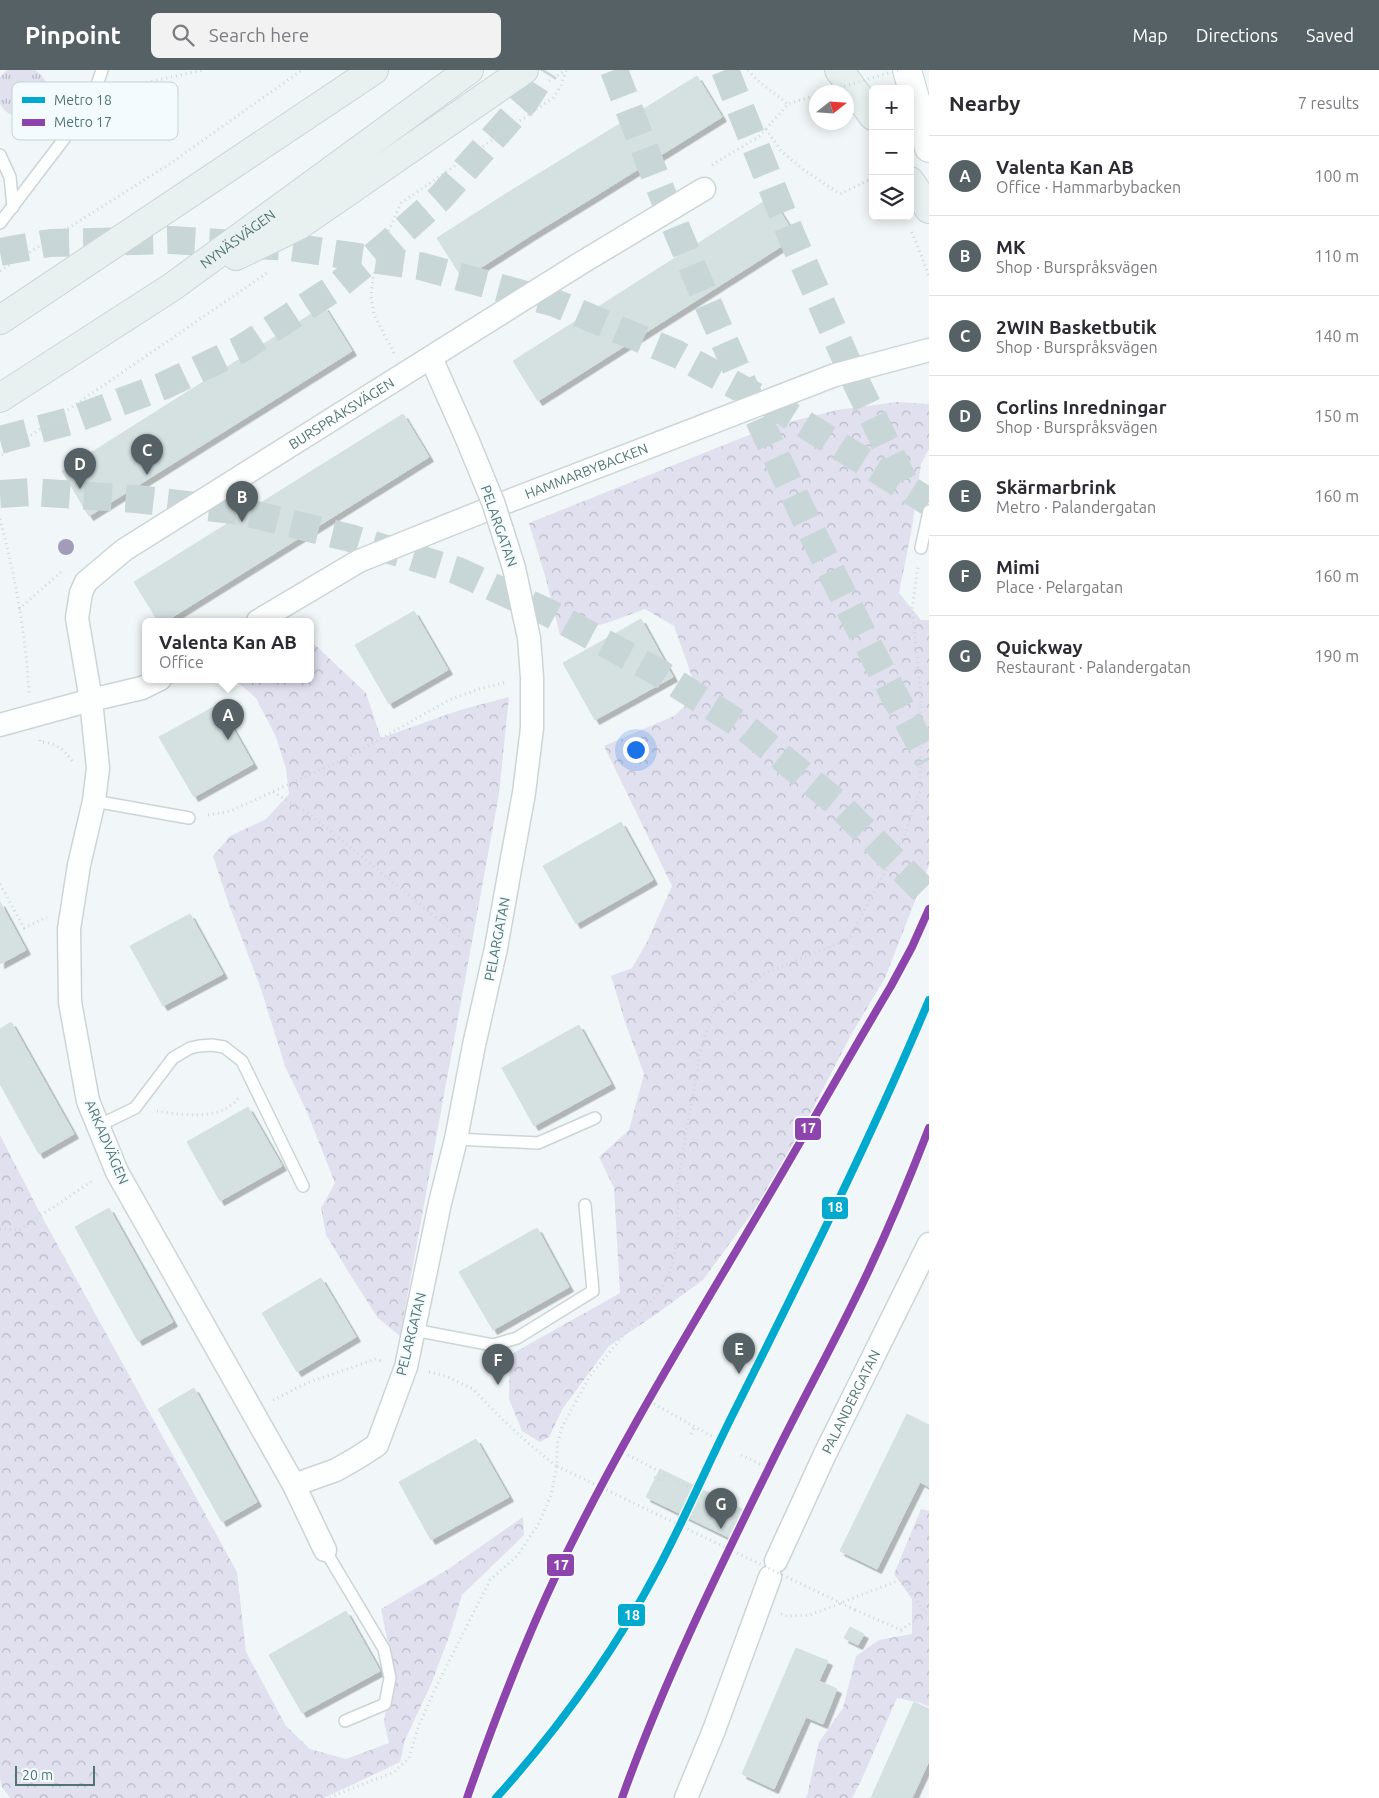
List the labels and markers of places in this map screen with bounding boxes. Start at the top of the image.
pin: C [131,434,163,475]
pin: D [64,448,96,489]
pin: B [226,481,258,522]
pin: A [212,699,244,740]
pin: E [723,1333,755,1374]
pin: F [482,1344,514,1385]
pin: G [705,1488,737,1529]

